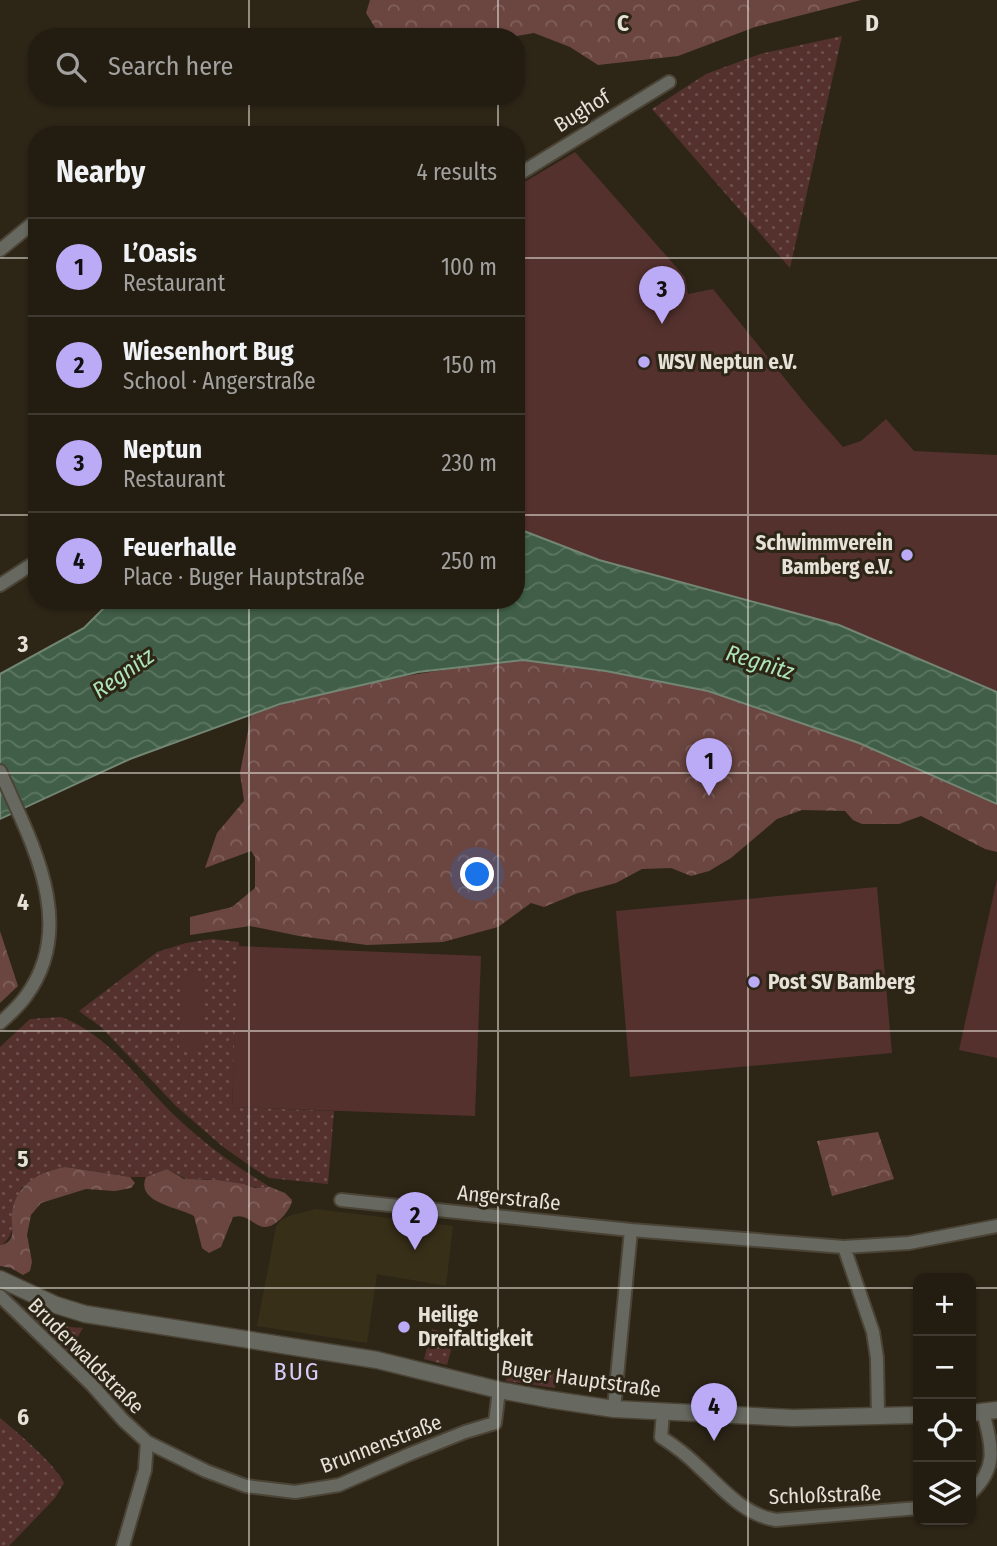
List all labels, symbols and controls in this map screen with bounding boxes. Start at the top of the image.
text: C [617,9,629,37]
text: D [865,9,879,37]
search box [28,28,525,105]
icon: search [52,48,90,86]
text: Search here [108,51,233,82]
street label: Bughof [549,83,616,138]
text: Nearby [56,154,145,190]
text: 4 results [416,158,497,186]
text: L’Oasis [123,238,197,269]
text: 1 [74,253,84,281]
text: 100 m [441,253,497,281]
pin: 3 [639,266,685,324]
text: Restaurant [123,269,225,297]
text: Wiesenhort Bug [123,336,294,367]
place label: WSV Neptun e.V. [658,349,797,375]
text: 2 [74,351,84,379]
text: 150 m [442,351,497,379]
marker: WSV Neptun e.V. [636,354,652,370]
text: School · Angerstraße [123,367,316,395]
text: Neptun [123,434,202,465]
text: 3 [74,449,84,477]
text: 230 m [441,449,497,477]
text: Restaurant [123,465,225,493]
place label: Schwimmverein Bamberg e.V. [756,530,893,580]
text: Feuerhalle [123,532,236,563]
text: 4 [73,547,85,575]
text: 250 m [441,547,497,575]
marker: Schwimmverein Bamberg e.V. [899,547,915,563]
text: Place · Buger Hauptstraße [123,563,365,591]
text: 3 [17,630,29,658]
water label: Regnitz [723,638,798,686]
water label: Regnitz [87,641,160,704]
pin: 1 [686,738,732,796]
your location [460,857,494,891]
text: 4 [17,888,29,916]
place label: Post SV Bamberg [768,969,916,995]
marker: Post SV Bamberg [746,974,762,990]
text: 5 [17,1145,29,1173]
street label: Angerstraße [456,1180,562,1216]
pin: 2 [392,1192,438,1250]
map controls [913,1273,976,1525]
button: + [913,1273,976,1336]
street label: Bruderwaldstraße [23,1293,149,1419]
place label: Heilige Dreifaltigkeit [418,1302,534,1352]
marker: Heilige Dreifaltigkeit [396,1319,412,1335]
button: − [913,1336,976,1399]
street label: Buger Hauptstraße [499,1355,663,1403]
district label: BUG [274,1358,321,1386]
pin: 4 [691,1383,737,1441]
button: locate [913,1399,976,1462]
text: 6 [17,1403,29,1431]
street label: Brunnenstraße [317,1409,445,1479]
button: layers [913,1462,976,1525]
street label: Schloßstraße [768,1480,882,1510]

